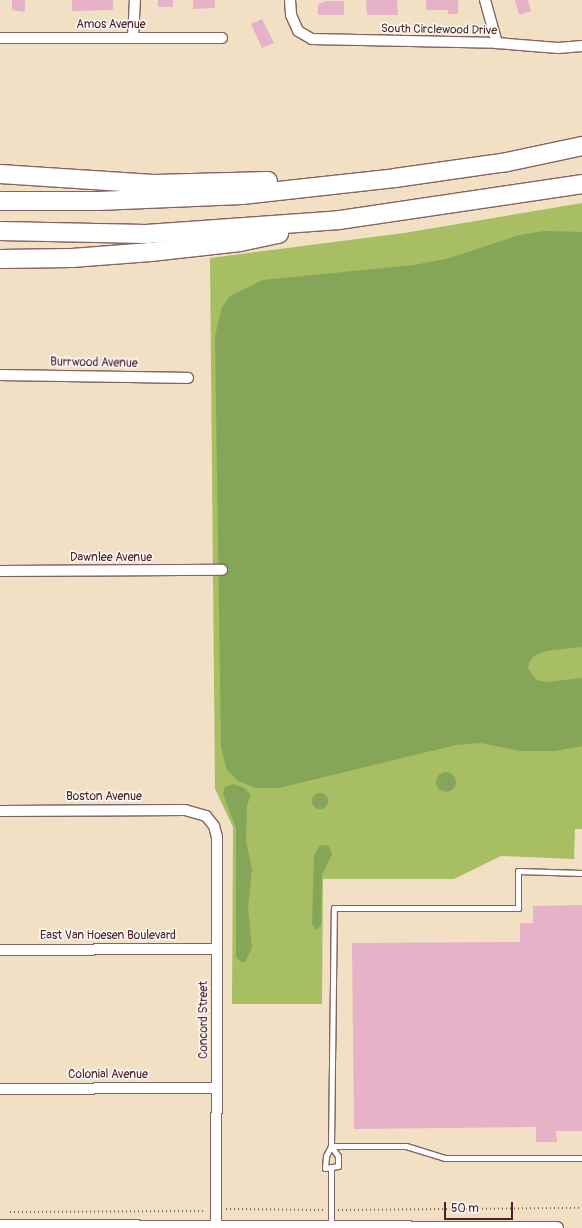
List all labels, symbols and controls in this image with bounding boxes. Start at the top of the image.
street label: Amos Avenue [76,18,146,32]
street label: South Circlewood Drive [381,22,497,38]
street label: Burrwood Avenue [50,355,138,371]
street label: Dawnlee Avenue [70,551,152,565]
street label: Boston Avenue [66,790,142,804]
street label: East Van Hoesen Boulevard [40,929,176,943]
street label: Concord Street [197,981,211,1059]
street label: Colonial Avenue [68,1068,148,1082]
scale bar [446,1194,515,1220]
text: 50 m [451,1201,479,1216]

